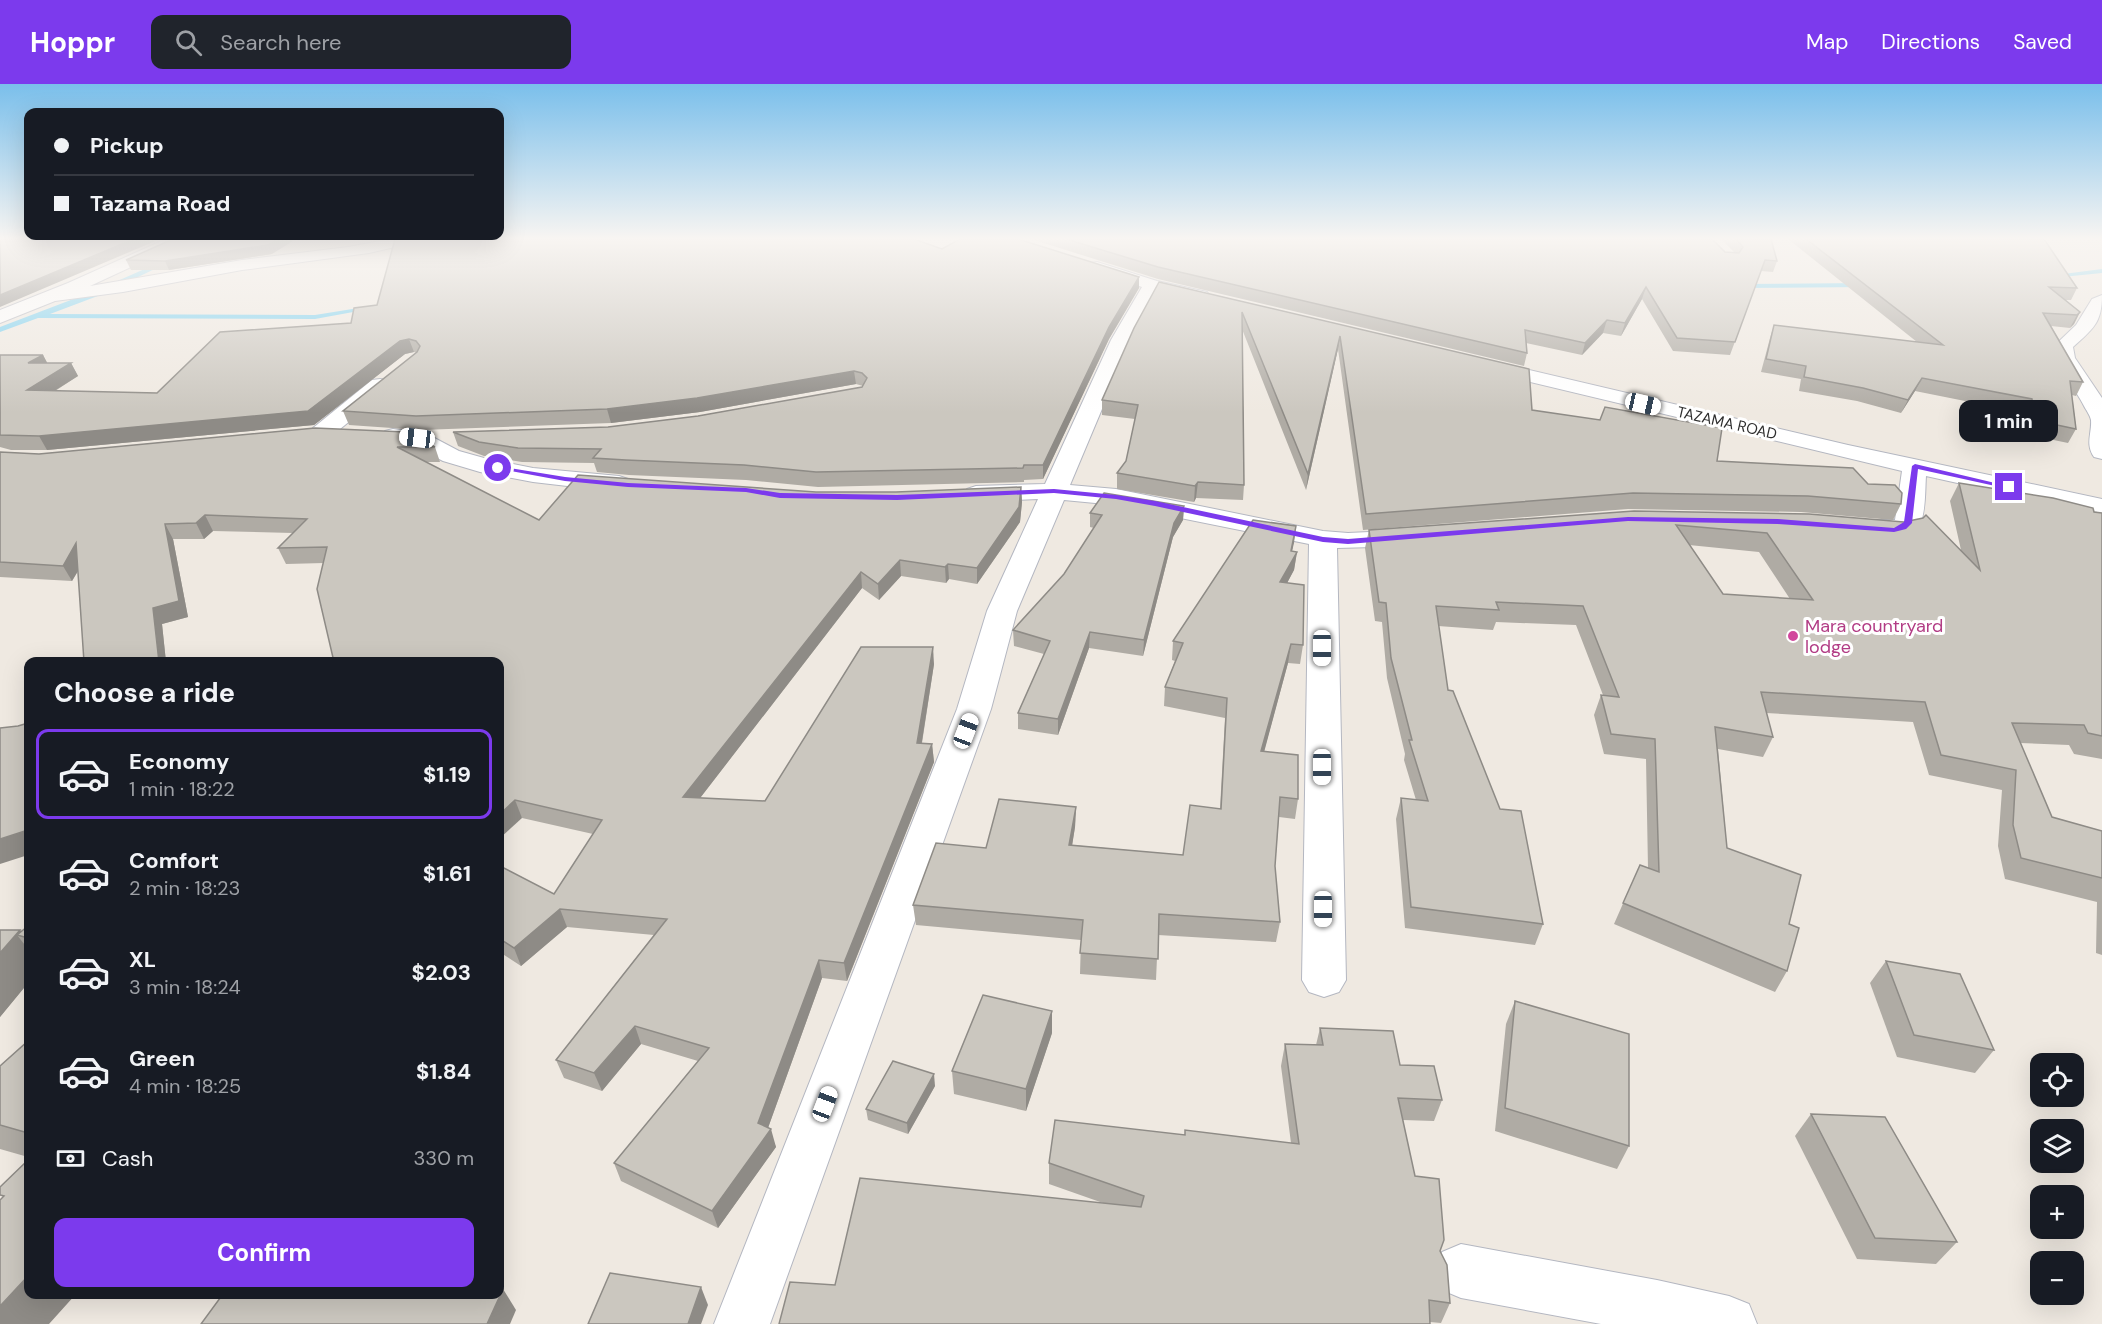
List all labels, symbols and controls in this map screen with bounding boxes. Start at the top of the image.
search box [151,15,571,69]
text: Hoppr [30,24,115,61]
icon: search [172,26,205,59]
text: Search here [220,28,342,57]
text: Map [1806,28,1848,56]
text: Directions [1881,28,1980,56]
text: Saved [2013,28,2072,56]
text: Pickup [90,131,164,160]
text: Tazama Road [90,189,231,218]
car [1623,391,1663,417]
callout: 1 min [1960,400,2058,442]
street label: TAZAMA ROAD [1675,402,1779,444]
text: 1 min [1984,408,2033,434]
car [398,427,436,449]
route start [484,454,511,481]
route end [1995,473,2022,500]
place label: Mara countryard lodge [1805,614,1943,659]
marker: Mara countryard lodge [1786,629,1800,643]
car [1313,630,1331,666]
text: Choose a ride [54,675,235,710]
car [951,711,981,751]
icon: car [57,747,111,801]
text: Economy [129,747,229,776]
car [1313,749,1331,785]
text: $1.19 [423,760,471,789]
text: 1 min · 18:22 [129,776,235,802]
icon: car [57,846,111,900]
text: Comfort [129,846,219,875]
text: $1.61 [423,859,471,888]
text: 2 min · 18:23 [129,875,240,901]
car [1314,891,1332,927]
icon: car [57,945,111,999]
text: XL [129,945,156,974]
text: $2.03 [412,958,471,987]
text: 3 min · 18:24 [129,974,241,1000]
icon: car [57,1044,111,1098]
text: Green [129,1044,195,1073]
map controls [2030,1053,2084,1305]
button: locate [2030,1053,2084,1107]
text: $1.84 [416,1057,471,1086]
text: 4 min · 18:25 [129,1073,241,1099]
car [810,1084,840,1124]
button: layers [2030,1119,2084,1173]
icon: cash [54,1142,87,1175]
text: Cash [102,1144,153,1173]
text: 330 m [414,1145,474,1171]
button: + [2030,1185,2084,1239]
button: Confirm [54,1218,474,1287]
button: − [2030,1251,2084,1305]

